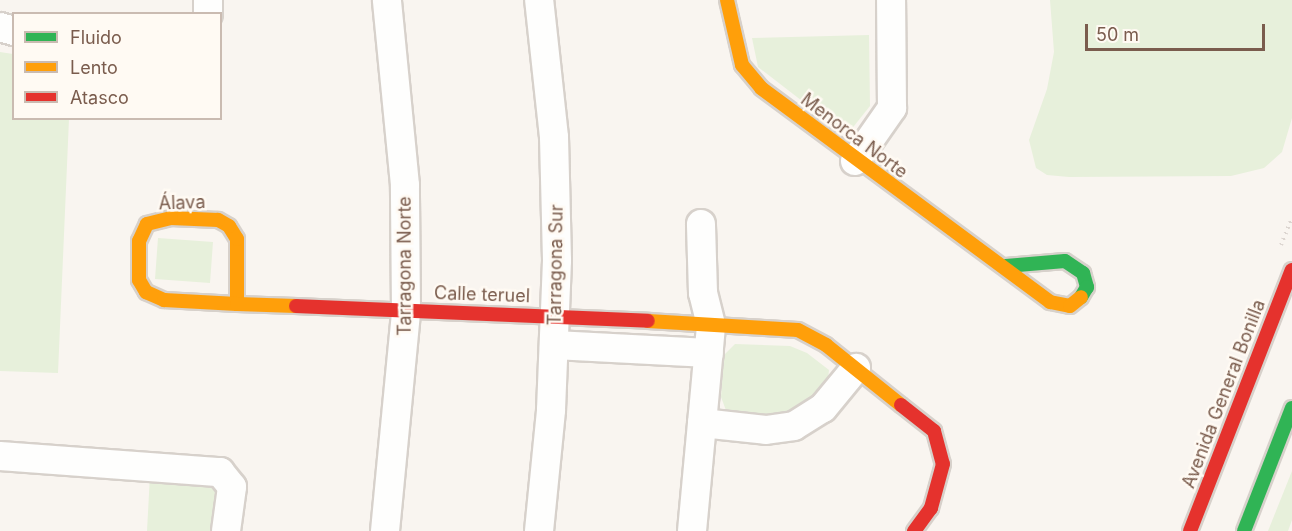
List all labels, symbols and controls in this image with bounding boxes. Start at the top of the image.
legend [12,12,222,120]
scale bar [1088,12,1268,50]
text: 50 m [1096,24,1139,45]
text: Fluido [70,27,122,48]
text: Lento [70,57,118,78]
text: Atasco [70,87,129,108]
street label: Menorca Norte [796,89,912,183]
street label: Álava [158,191,206,215]
street label: Tarragona Norte [394,196,416,336]
street label: Tarragona Sur [544,204,568,326]
street label: Calle teruel [434,283,530,307]
street label: Avenida General Bonilla [1178,297,1270,491]

